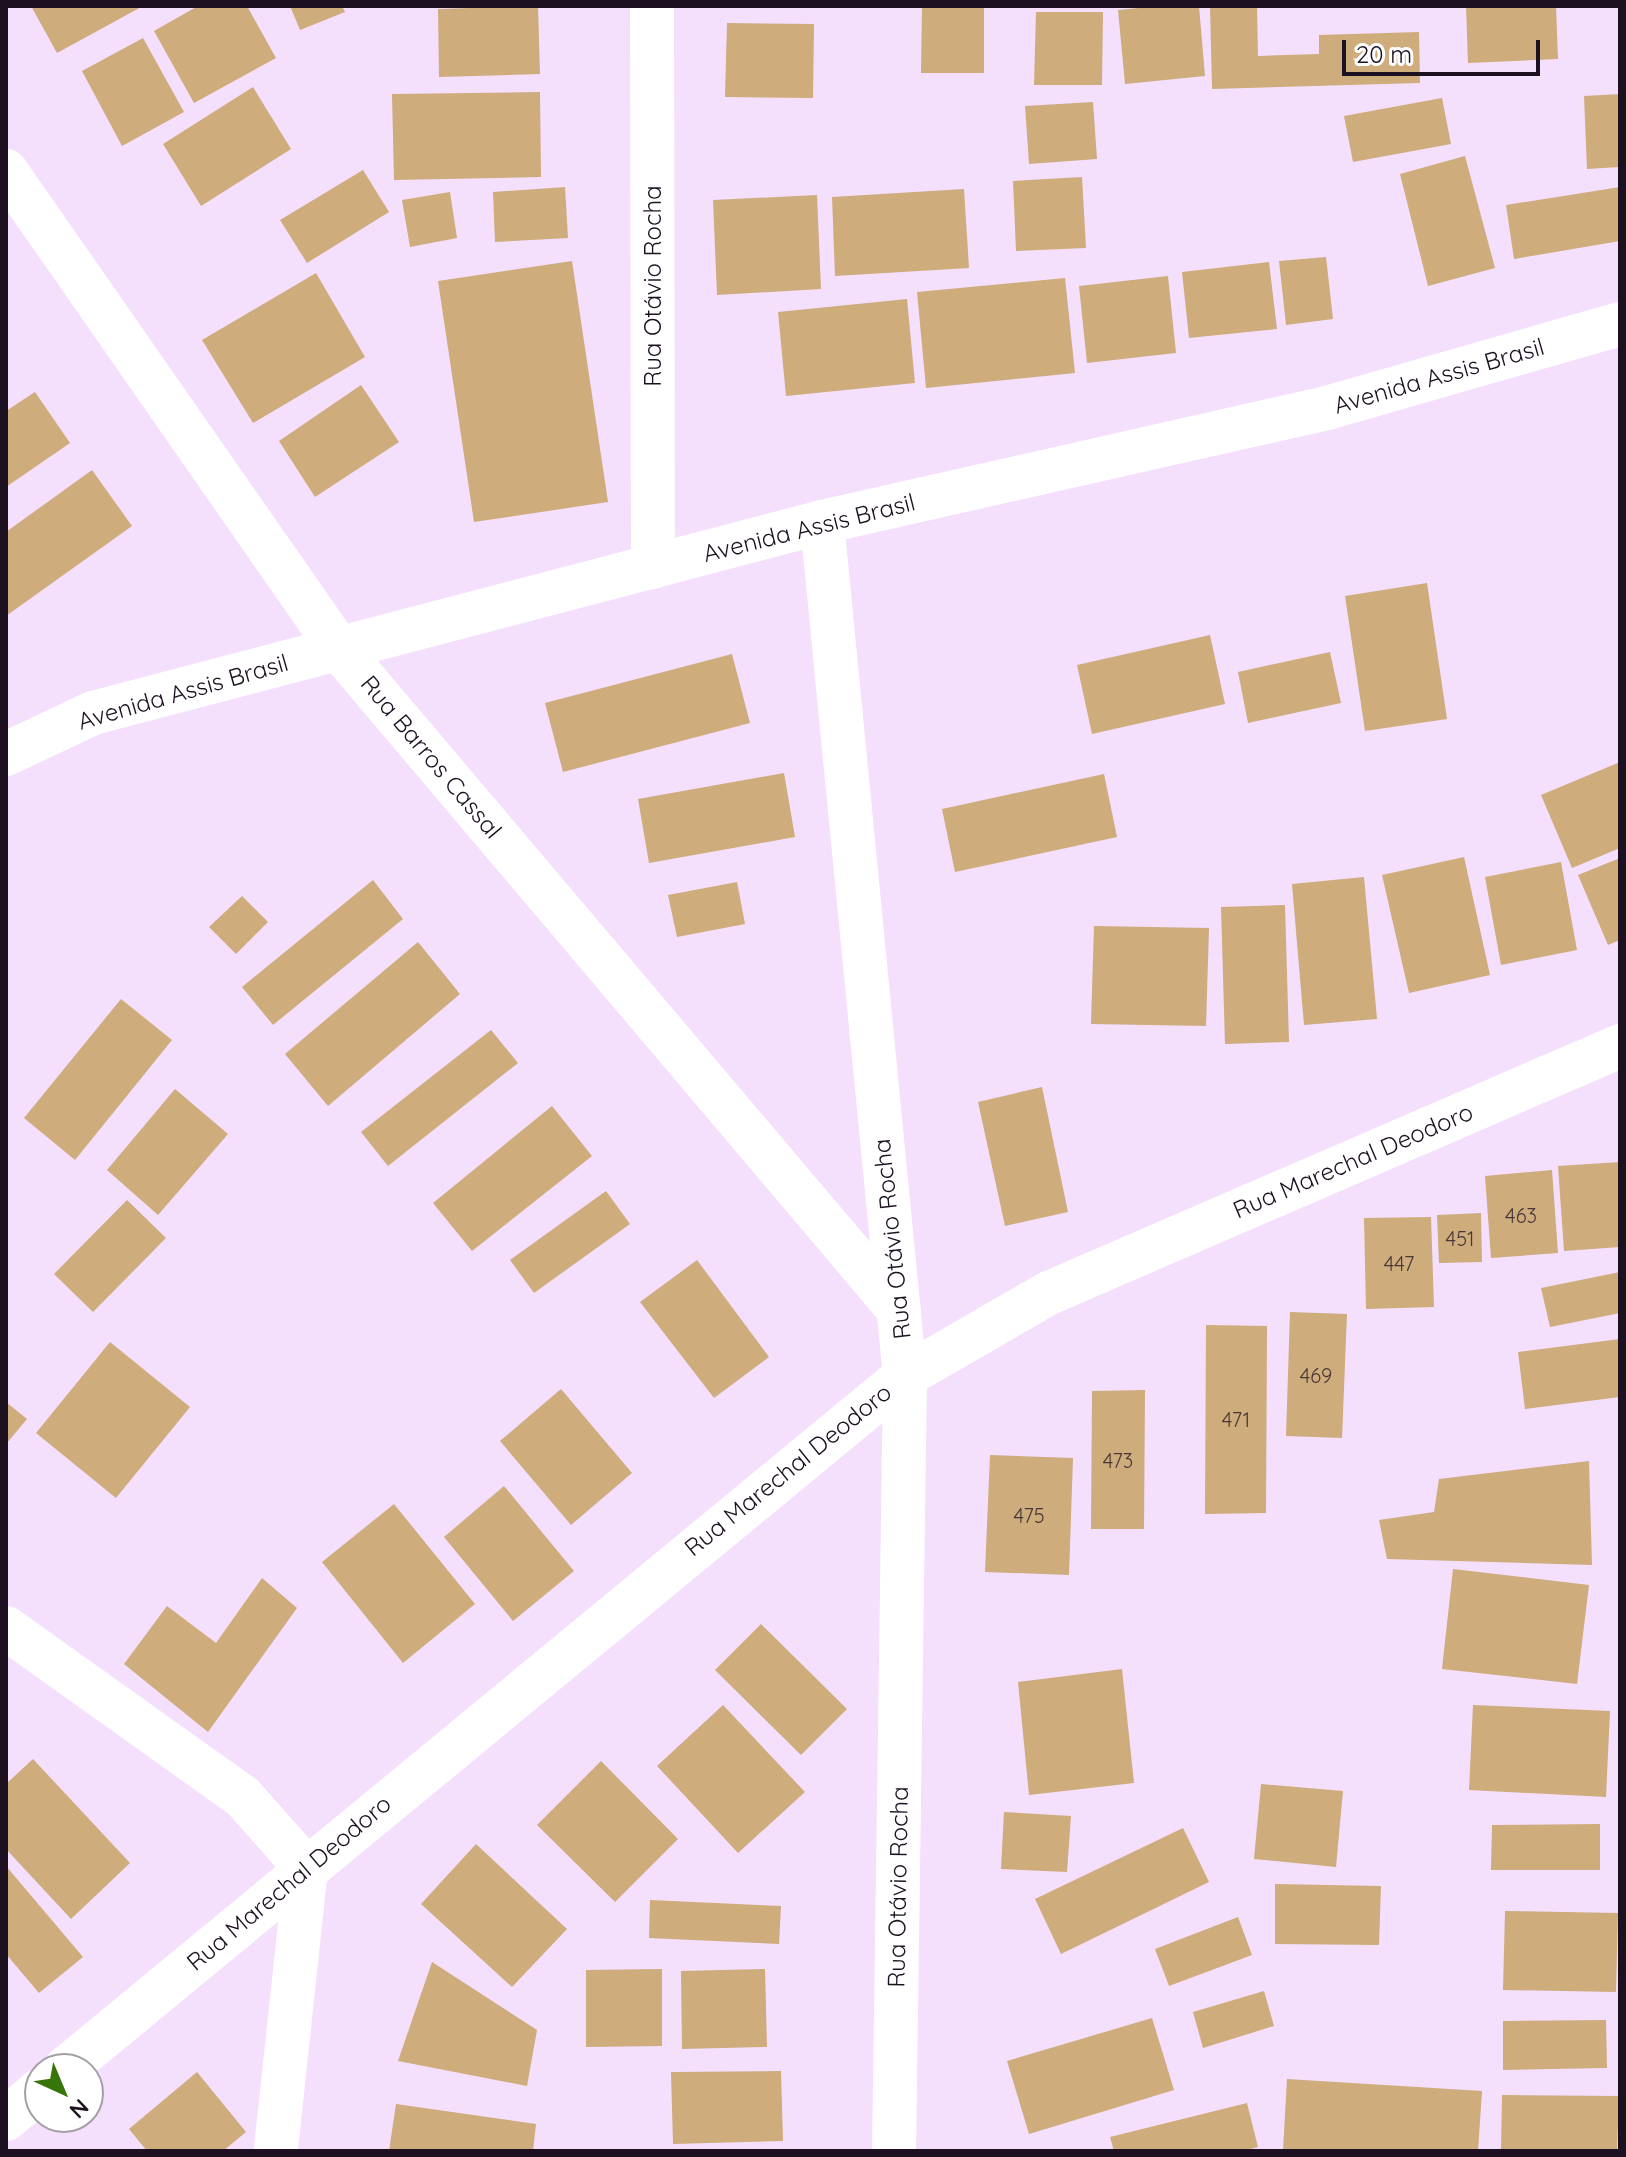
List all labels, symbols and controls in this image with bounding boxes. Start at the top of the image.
scale bar [1346,24,1544,74]
text: 20 m [1356,39,1412,69]
street label: Rua Otávio Rocha [639,185,667,387]
street label: Avenida Assis Brasil [1330,332,1548,420]
street label: Avenida Assis Brasil [700,488,918,568]
street label: Avenida Assis Brasil [74,648,292,736]
street label: Rua Barros Cassal [354,670,508,844]
street label: Rua Marechal Deodoro [1229,1097,1477,1225]
street label: Rua Otávio Rocha [867,1137,917,1341]
house number: 463 [1505,1203,1537,1227]
house number: 451 [1446,1226,1474,1250]
house number: 447 [1384,1251,1414,1275]
house number: 469 [1300,1363,1332,1387]
street label: Rua Marechal Deodoro [679,1378,897,1562]
house number: 471 [1222,1407,1250,1431]
house number: 473 [1103,1448,1133,1472]
house number: 475 [1013,1503,1045,1527]
street label: Rua Otávio Rocha [882,1786,914,1988]
street label: Rua Marechal Deodoro [181,1789,397,1977]
north arrow [24,2053,104,2133]
text: N [64,2093,95,2125]

